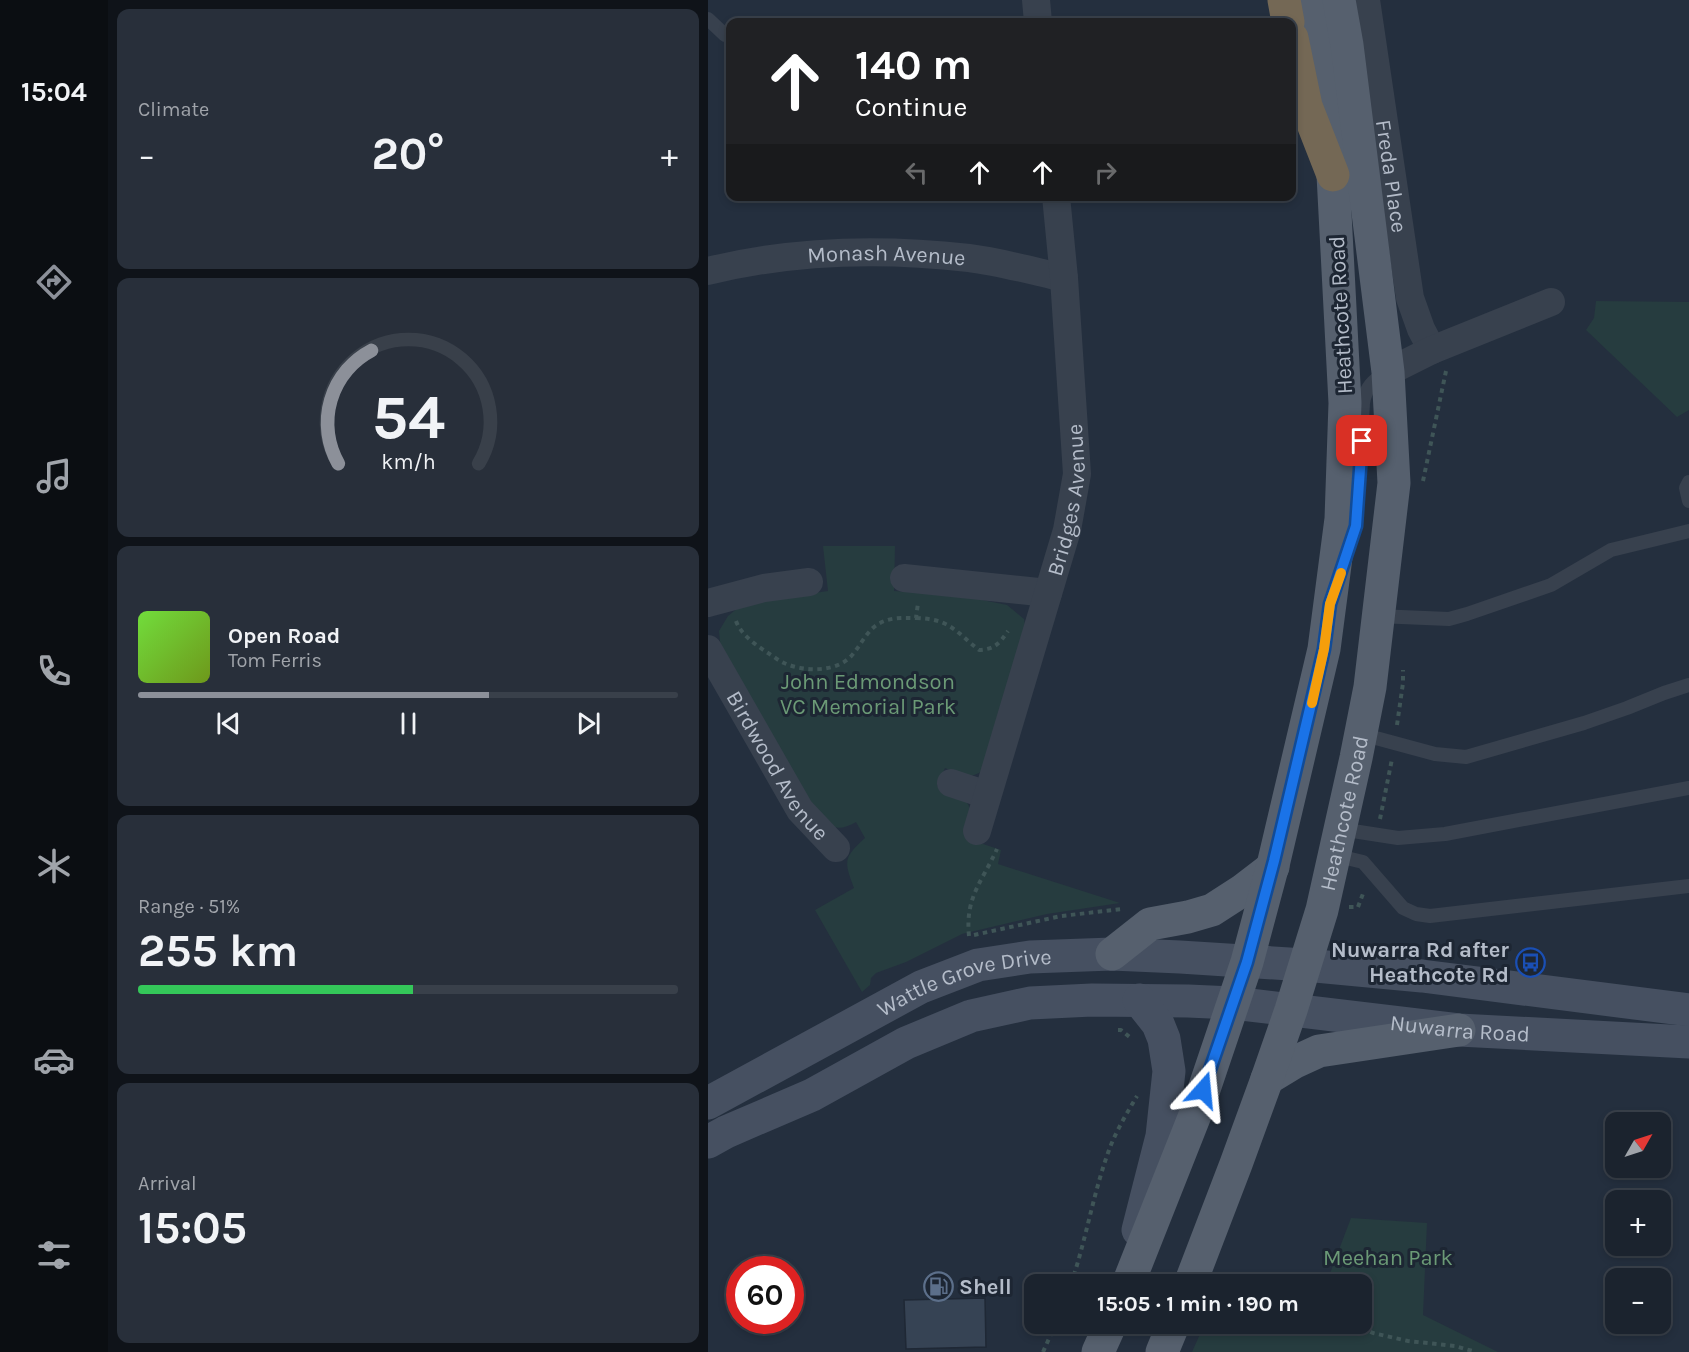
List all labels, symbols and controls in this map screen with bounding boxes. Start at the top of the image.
text: 140 m [855,40,972,90]
icon: ahead [756,42,834,120]
text: 15:04 [21,76,87,108]
text: Continue [855,91,967,123]
text: Climate [138,98,209,121]
street label: Freda Place [1370,118,1412,235]
text: 20° [371,128,445,180]
text: − [138,136,155,174]
text: + [661,136,678,174]
icon: left [900,156,933,189]
icon: ahead [963,156,996,189]
icon: ahead [1026,156,1059,189]
icon: right [1089,156,1122,189]
street label: Heathcote Road [1324,235,1358,395]
street label: Monash Avenue [806,240,967,272]
icon: directions [33,261,75,303]
text: 54 [371,382,445,455]
pin [1336,415,1387,466]
street label: Bridges Avenue [1042,423,1091,579]
icon: arrive [1345,424,1378,457]
text: km/h [381,450,435,475]
icon: music [33,455,75,497]
text: Open Road [228,623,340,649]
text: Tom Ferris [228,649,322,672]
icon: phone [33,650,75,692]
park label: John Edmondson VC Memorial Park [780,669,956,720]
street label: Birdwood Avenue [721,686,834,846]
icon: previous [212,707,245,740]
icon: pause [392,707,425,740]
icon: next [572,707,605,740]
street label: Heathcote Road [1315,733,1374,894]
icon: climate [33,845,75,887]
text: Range · 51% [138,895,240,918]
text: 255 km [138,925,298,977]
place label: Nuwarra Rd after Heathcote Rd [1331,937,1509,988]
street label: Wattle Grove Drive [873,944,1052,1022]
bus stop icon: Nuwarra Rd after Heathcote Rd [1514,946,1546,978]
street label: Nuwarra Road [1388,1010,1531,1048]
icon: car [33,1039,75,1081]
position arrow [1171,1058,1235,1122]
north arrow [1605,1112,1671,1178]
map controls [1605,1112,1671,1334]
text: Arrival [138,1172,197,1195]
button: + [1605,1190,1671,1256]
text: 15:05 [138,1202,247,1254]
icon: filters [33,1234,75,1276]
park label: Meehan Park [1323,1245,1453,1271]
speed limit sign: 60 [726,1256,804,1334]
button: − [1605,1268,1671,1334]
fuel station icon: Shell [922,1270,954,1302]
place label: Shell [959,1274,1012,1300]
text: 15:05 · 1 min · 190 m [1097,1291,1299,1317]

